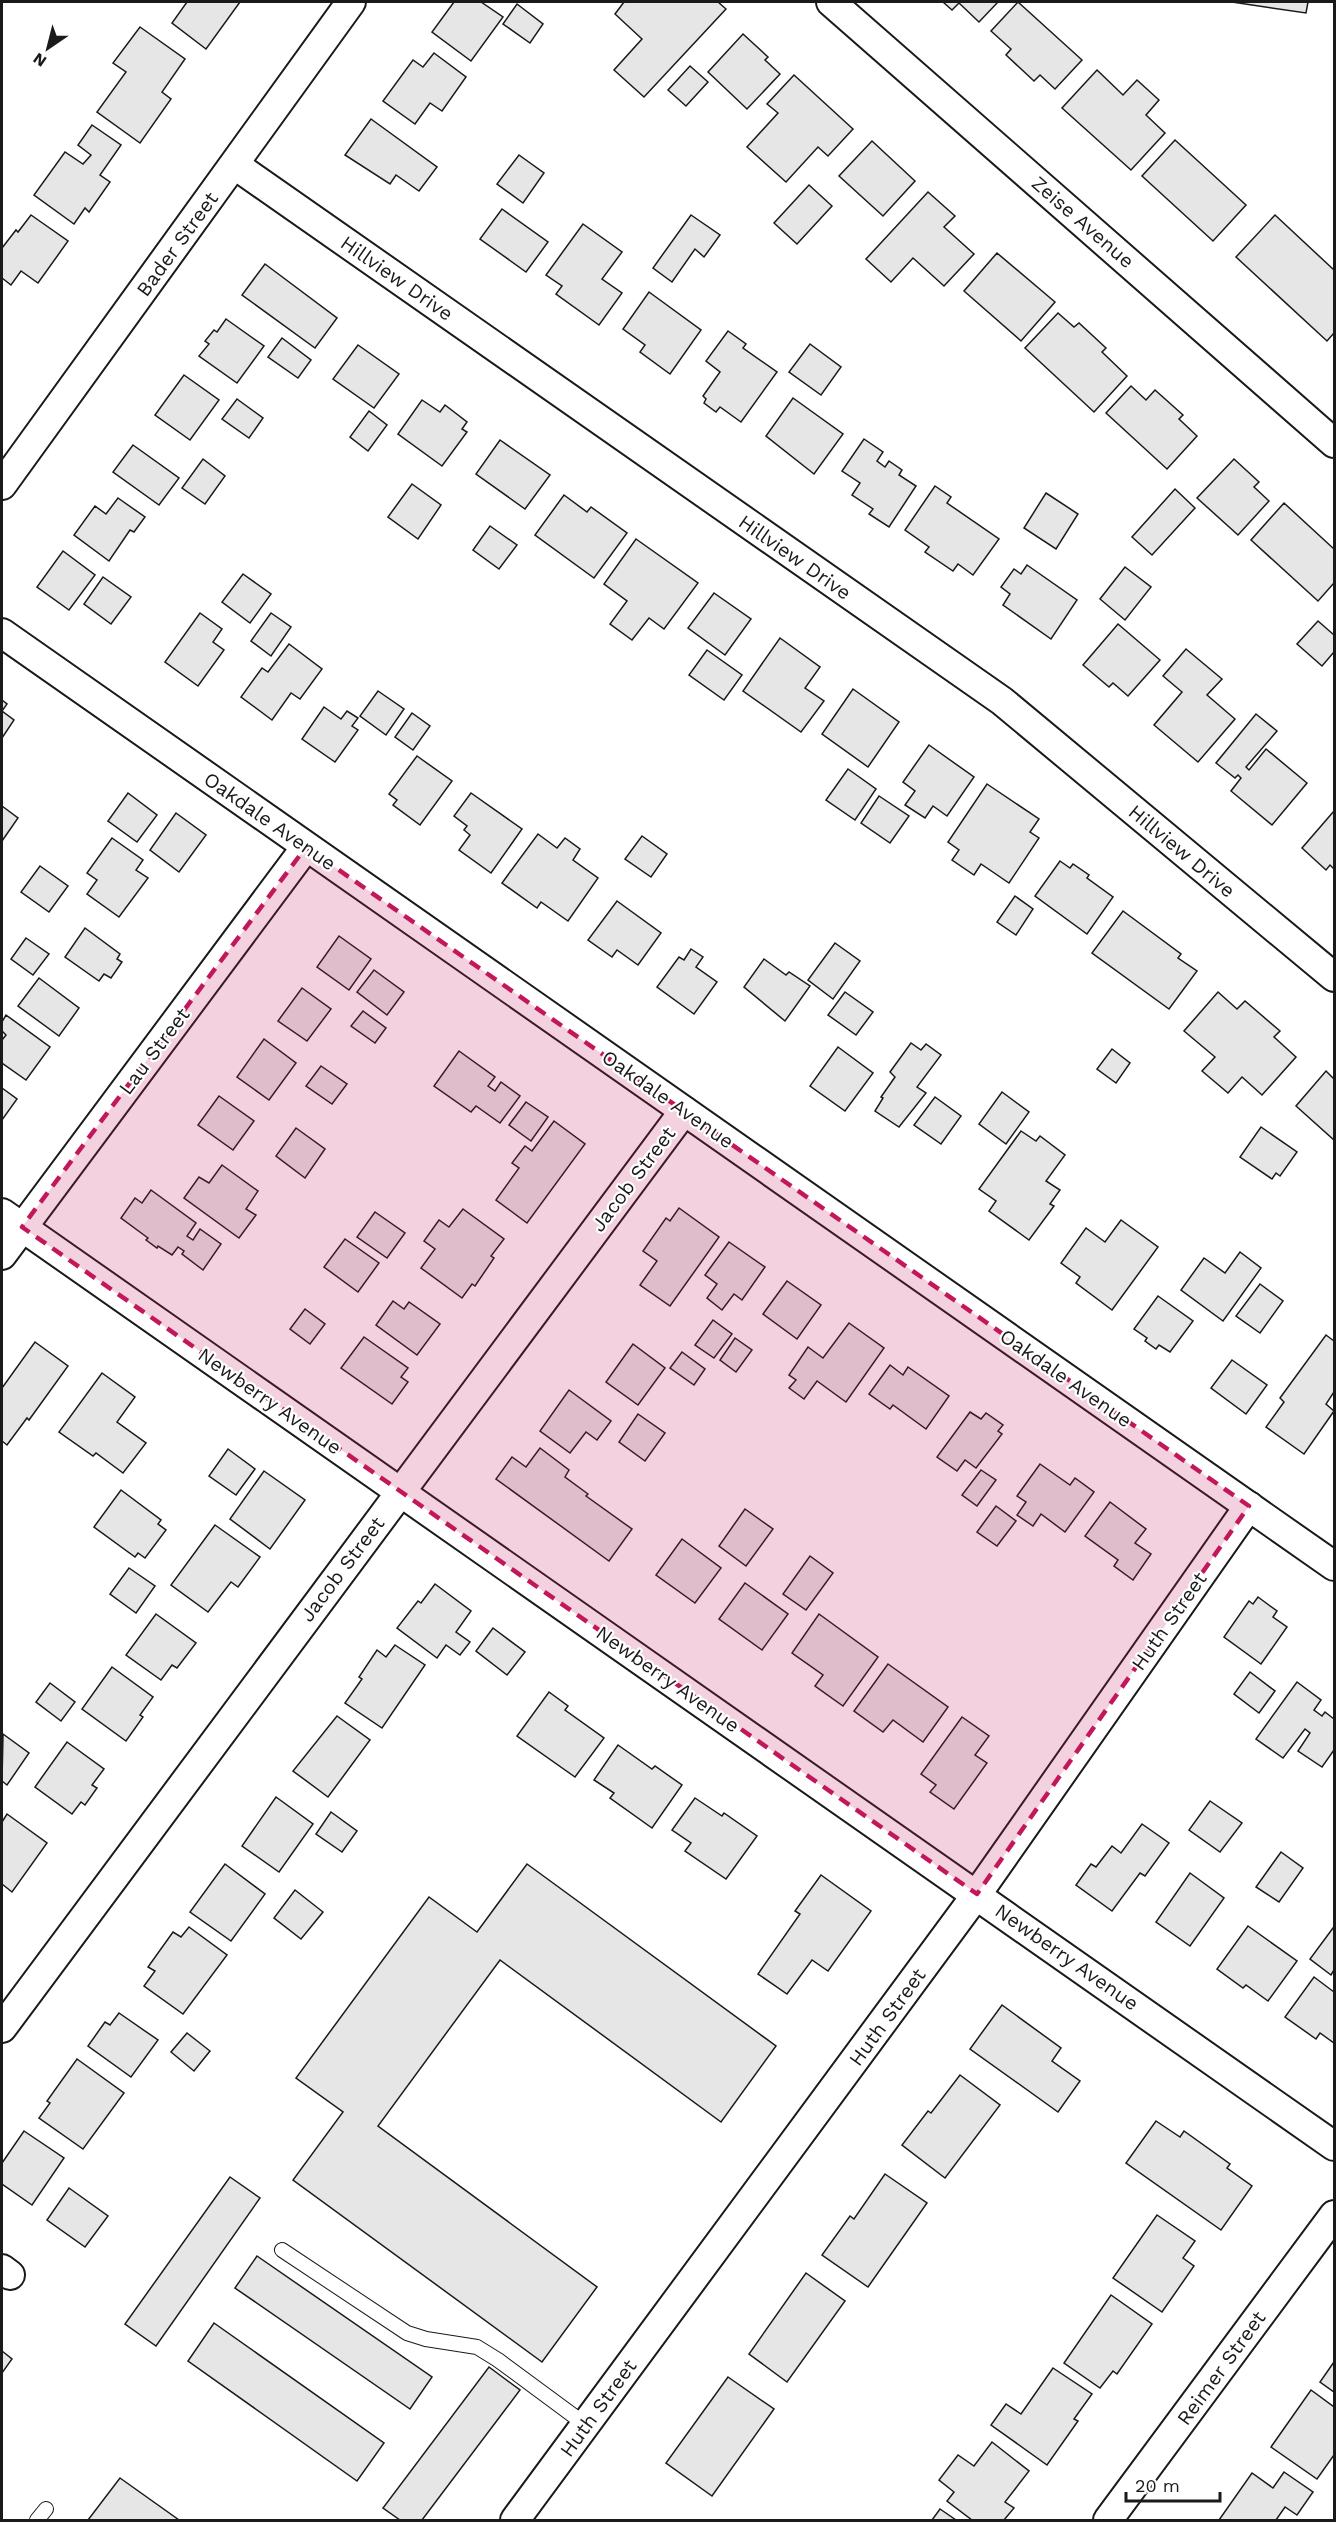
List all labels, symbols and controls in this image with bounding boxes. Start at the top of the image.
north arrow [18,18,78,78]
text: N [29,49,50,71]
street label: Zeise Avenue [1027,171,1139,273]
street label: Bader Street [131,187,223,301]
street label: Hillview Drive [336,230,458,326]
street label: Hillview Drive [734,509,856,605]
street label: Oakdale Avenue [199,767,341,875]
street label: Hillview Drive [1124,799,1240,903]
street label: Lau Street [114,1002,195,1099]
street label: Oakdale Avenue [597,1045,739,1153]
street label: Jacob Street [586,1121,681,1236]
street label: Oakdale Avenue [995,1324,1137,1432]
street label: Newberry Avenue [194,1343,346,1459]
street label: Jacob Street [295,1511,390,1626]
street label: Huth Street [1126,1567,1212,1675]
street label: Newberry Avenue [592,1621,744,1737]
street label: Newberry Avenue [991,1899,1143,2015]
street label: Huth Street [844,1963,931,2070]
street label: Reimer Street [1172,2306,1271,2430]
street label: Huth Street [555,2354,642,2461]
scale bar [1126,2465,1220,2503]
text: 20 m [1135,2475,1180,2496]

